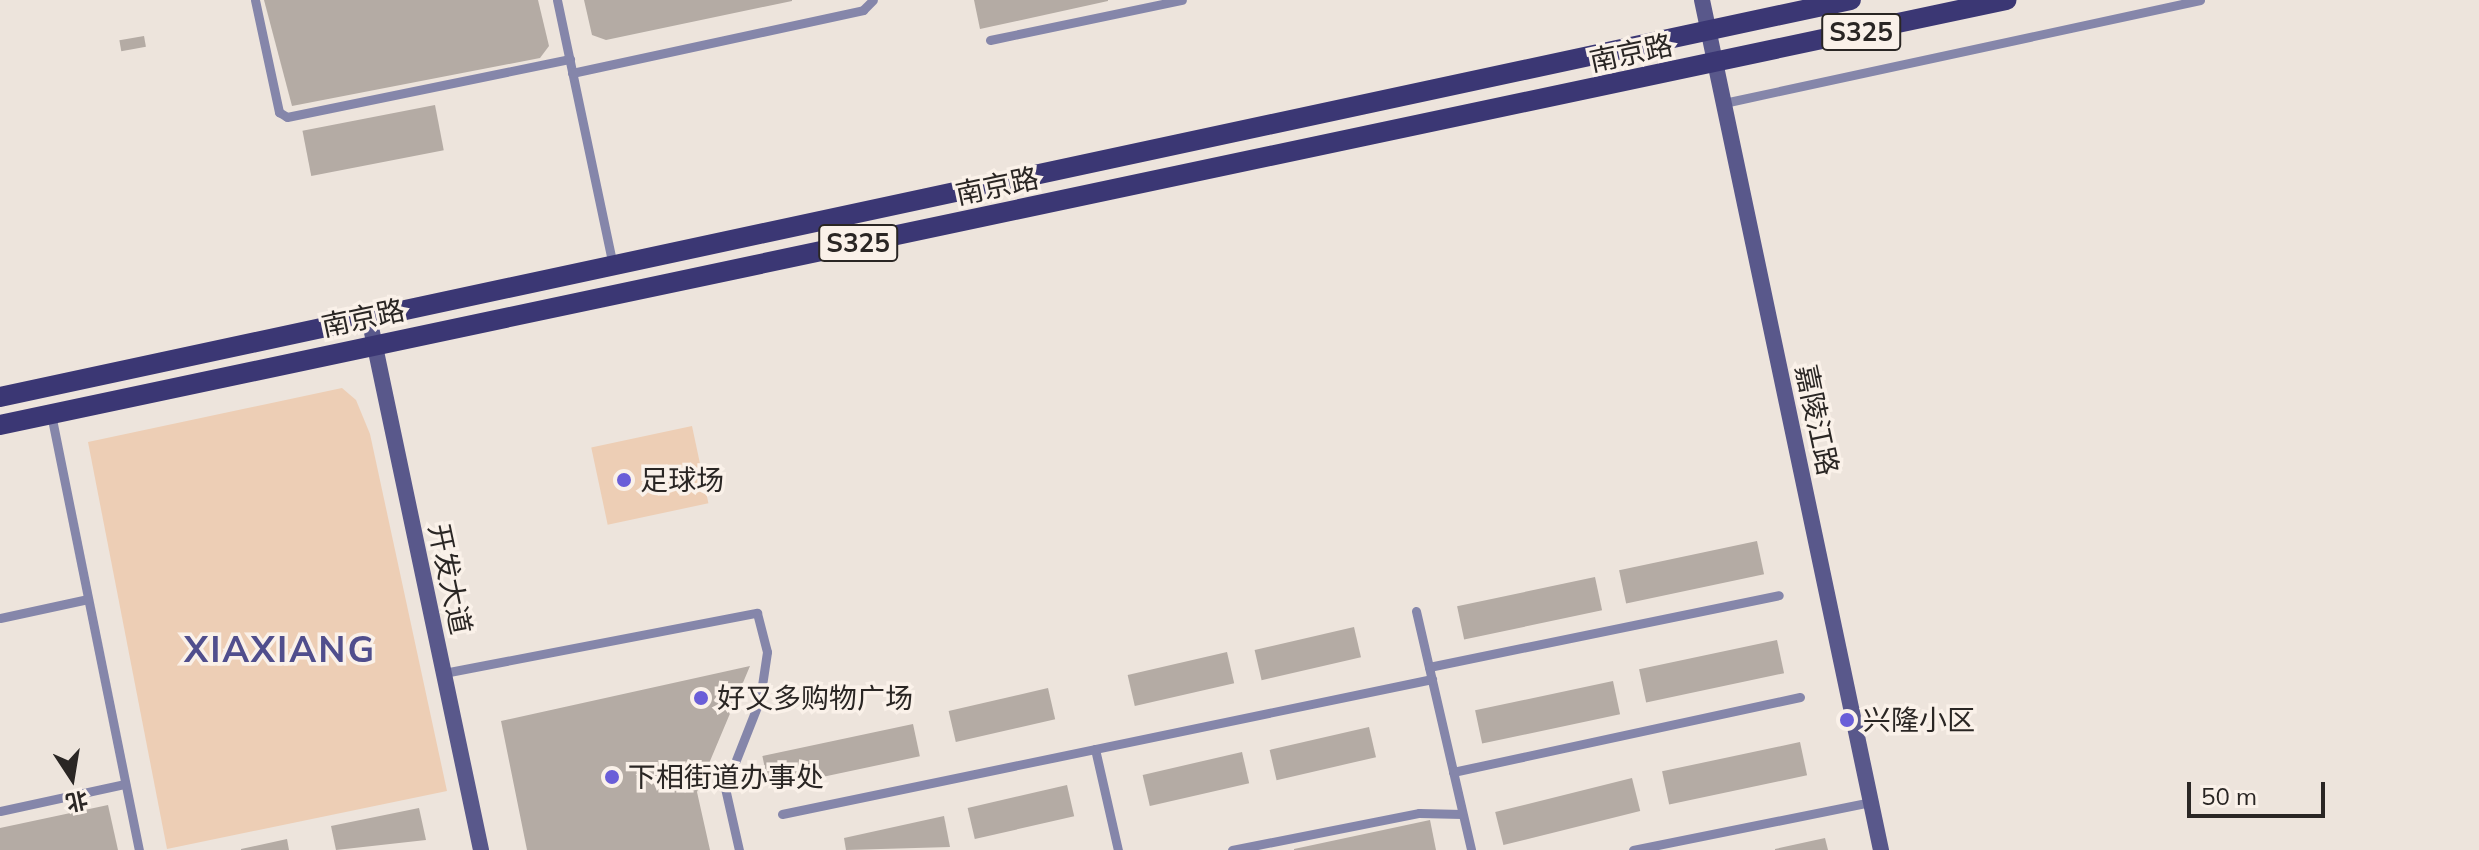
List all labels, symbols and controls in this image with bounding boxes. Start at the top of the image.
road number: S325 [1821,10,1901,54]
street label: 南京路 [1586,28,1676,78]
street label: 南京路 [952,161,1042,211]
road number: S325 [818,221,898,265]
street label: 南京路 [318,293,408,343]
street label: 嘉陵江路 [1789,362,1845,478]
place label: 足球场 [640,463,724,497]
marker: 足球场 [615,471,633,489]
street label: 开发大道 [422,521,478,637]
district label: XIAXIANG [184,627,376,671]
place label: 好又多购物广场 [717,681,913,715]
marker: 好又多购物广场 [692,689,710,707]
place label: 兴隆小区 [1863,703,1975,737]
marker: 兴隆小区 [1838,711,1856,729]
north arrow [32,738,112,818]
place label: 下相街道办事处 [628,760,824,794]
scale bar [2191,766,2329,816]
marker: 下相街道办事处 [603,768,621,786]
text: 50 m [2201,781,2257,811]
text: 北 [63,785,91,817]

